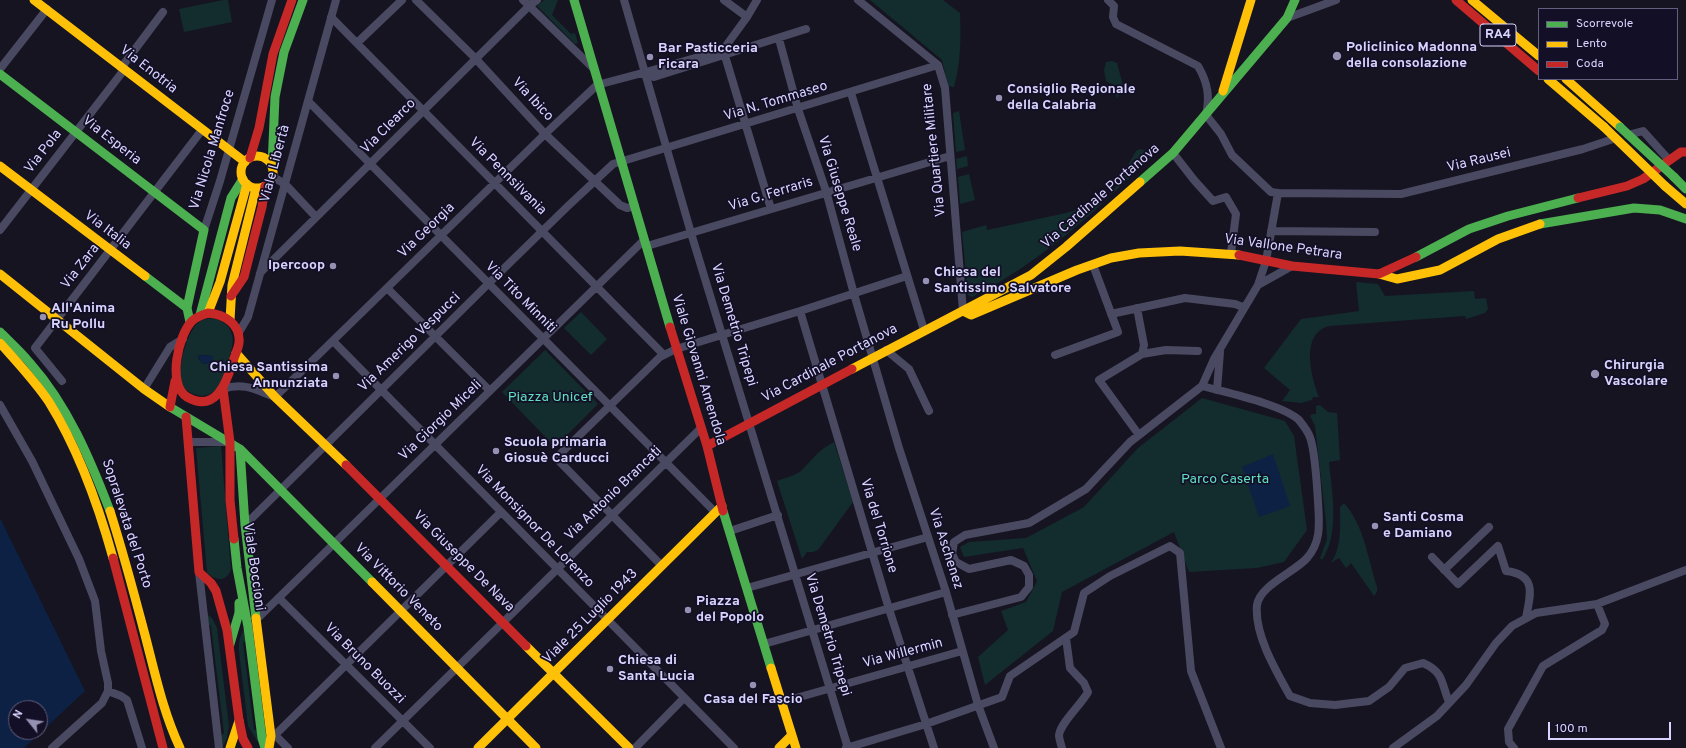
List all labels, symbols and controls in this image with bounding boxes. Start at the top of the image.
legend [1538,8,1678,80]
text: Scorrevole [1576,16,1633,32]
road number: RA4 [1480,24,1516,46]
text: Lento [1576,36,1607,52]
place label: Policlinico Madonna della consolazione [1346,40,1477,72]
place label: Bar Pasticceria Ficara [658,41,758,74]
street label: Via Enotria [116,42,180,98]
marker: Policlinico Madonna della consolazione [1331,50,1343,62]
marker: Bar Pasticceria Ficara [645,52,655,62]
text: Coda [1576,56,1604,72]
street label: Via Ibico [508,75,556,125]
street label: Via N. Tommaseo [722,78,830,126]
street label: Via Quartiere Militare [920,82,950,218]
place label: Consiglio Regionale della Calabria [1007,82,1135,114]
street label: Via Nicola Manfroce [187,88,239,212]
marker: Consiglio Regionale della Calabria [994,93,1004,103]
street label: Via Clearco [358,96,420,158]
street label: Via Esperia [78,113,144,169]
street label: Viale Libertà [258,123,294,205]
street label: Via Pola [22,127,66,177]
street label: Via Giuseppe Reale [813,134,865,254]
street label: Via Pennsilvania [465,135,549,219]
street label: Via Cardinale Portanova [1038,141,1164,253]
street label: Via Rausei [1445,145,1513,177]
street label: Via G. Ferraris [727,174,815,216]
street label: Via Georgia [395,200,459,262]
street label: Via Italia [80,208,134,254]
street label: Via Vallone Petrara [1223,231,1343,265]
street label: Via Zara [58,241,104,293]
place label: Ipercoop [268,258,325,274]
street label: Via Tito Minniti [481,259,559,337]
marker: Ipercoop [328,261,338,271]
street label: Via Demetrio Tripepi [706,261,760,389]
place label: Chiesa del Santissimo Salvatore [934,265,1071,298]
marker: Chiesa del Santissimo Salvatore [921,276,931,286]
street label: Via Amerigo Vespucci [355,290,465,396]
street label: Viale Giovanni Amendola [667,293,729,447]
place label: All'Anima Ru Pollu [51,301,115,334]
marker: All'Anima Ru Pollu [38,312,48,322]
street label: Via Cardinale Portanova [759,321,901,407]
place label: Chirurgia Vascolare [1604,358,1668,390]
place label: Chiesa Santissima Annunziata [210,360,328,392]
marker: Chirurgia Vascolare [1589,368,1601,380]
marker: Chiesa Santissima Annunziata [331,371,341,381]
street label: Via Giorgio Miceli [396,377,486,465]
park label: Piazza Unicef [508,390,592,406]
place label: Scuola primaria Giosuè Carducci [504,435,609,468]
street label: Via Antonio Brancati [562,443,666,545]
marker: Scuola primaria Giosuè Carducci [491,446,501,456]
street label: Sopralevata del Porto [97,457,155,591]
street label: Via Monsignor De Lorenzo [471,462,597,592]
park label: Parco Caserta [1181,472,1269,488]
street label: Via del Torrione [856,477,900,575]
street label: Via Aschenez [924,506,966,592]
street label: Via Giuseppe De Nava [409,508,517,616]
place label: Santi Cosma e Damiano [1383,510,1464,542]
marker: Santi Cosma e Damiano [1370,521,1380,531]
street label: Viale Boccioni [239,522,267,612]
street label: Via Vittorio Veneto [350,540,446,636]
street label: Viale 25 Luglio 1943 [540,566,642,668]
street label: Via Demetrio Tripepi [800,571,854,699]
place label: Piazza del Popolo [696,594,764,626]
marker: Piazza del Popolo [683,605,693,615]
street label: Via Bruno Buozzi [320,620,408,708]
street label: Via Willermin [861,635,945,673]
place label: Chiesa di Santa Lucia [618,653,695,686]
marker: Chiesa di Santa Lucia [605,664,615,674]
marker: Casa del Fascio [748,680,758,690]
place label: Casa del Fascio [703,692,803,708]
north arrow [8,700,48,740]
text: N [10,708,27,721]
scale bar [1550,714,1673,740]
text: 100 m [1555,721,1588,737]

